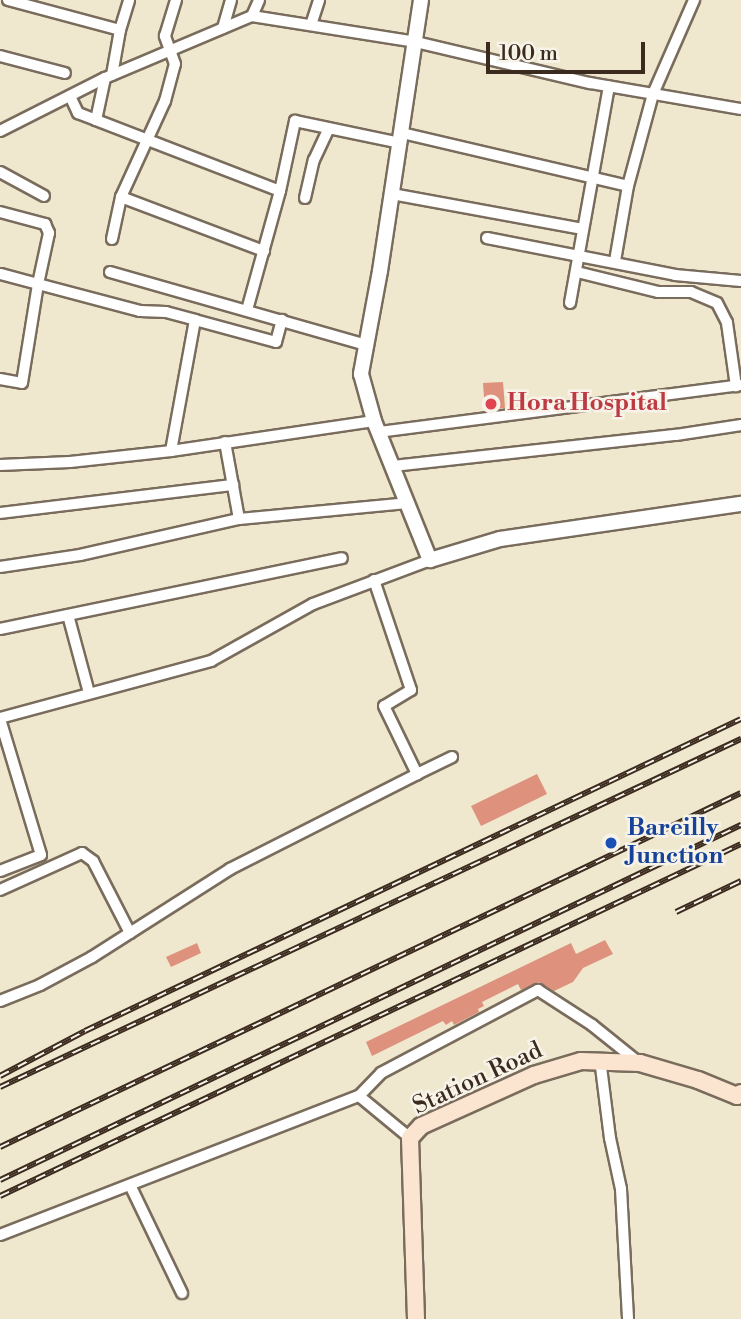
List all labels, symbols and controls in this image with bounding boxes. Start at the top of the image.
scale bar [489,28,648,72]
text: 100 m [499,41,558,67]
place label: Hora Hospital [507,390,667,418]
marker: Hora Hospital [481,394,501,414]
place label: Bareilly Junction [627,815,723,871]
marker: Bareilly Junction [601,833,621,853]
street label: Station Road [409,1036,547,1122]

